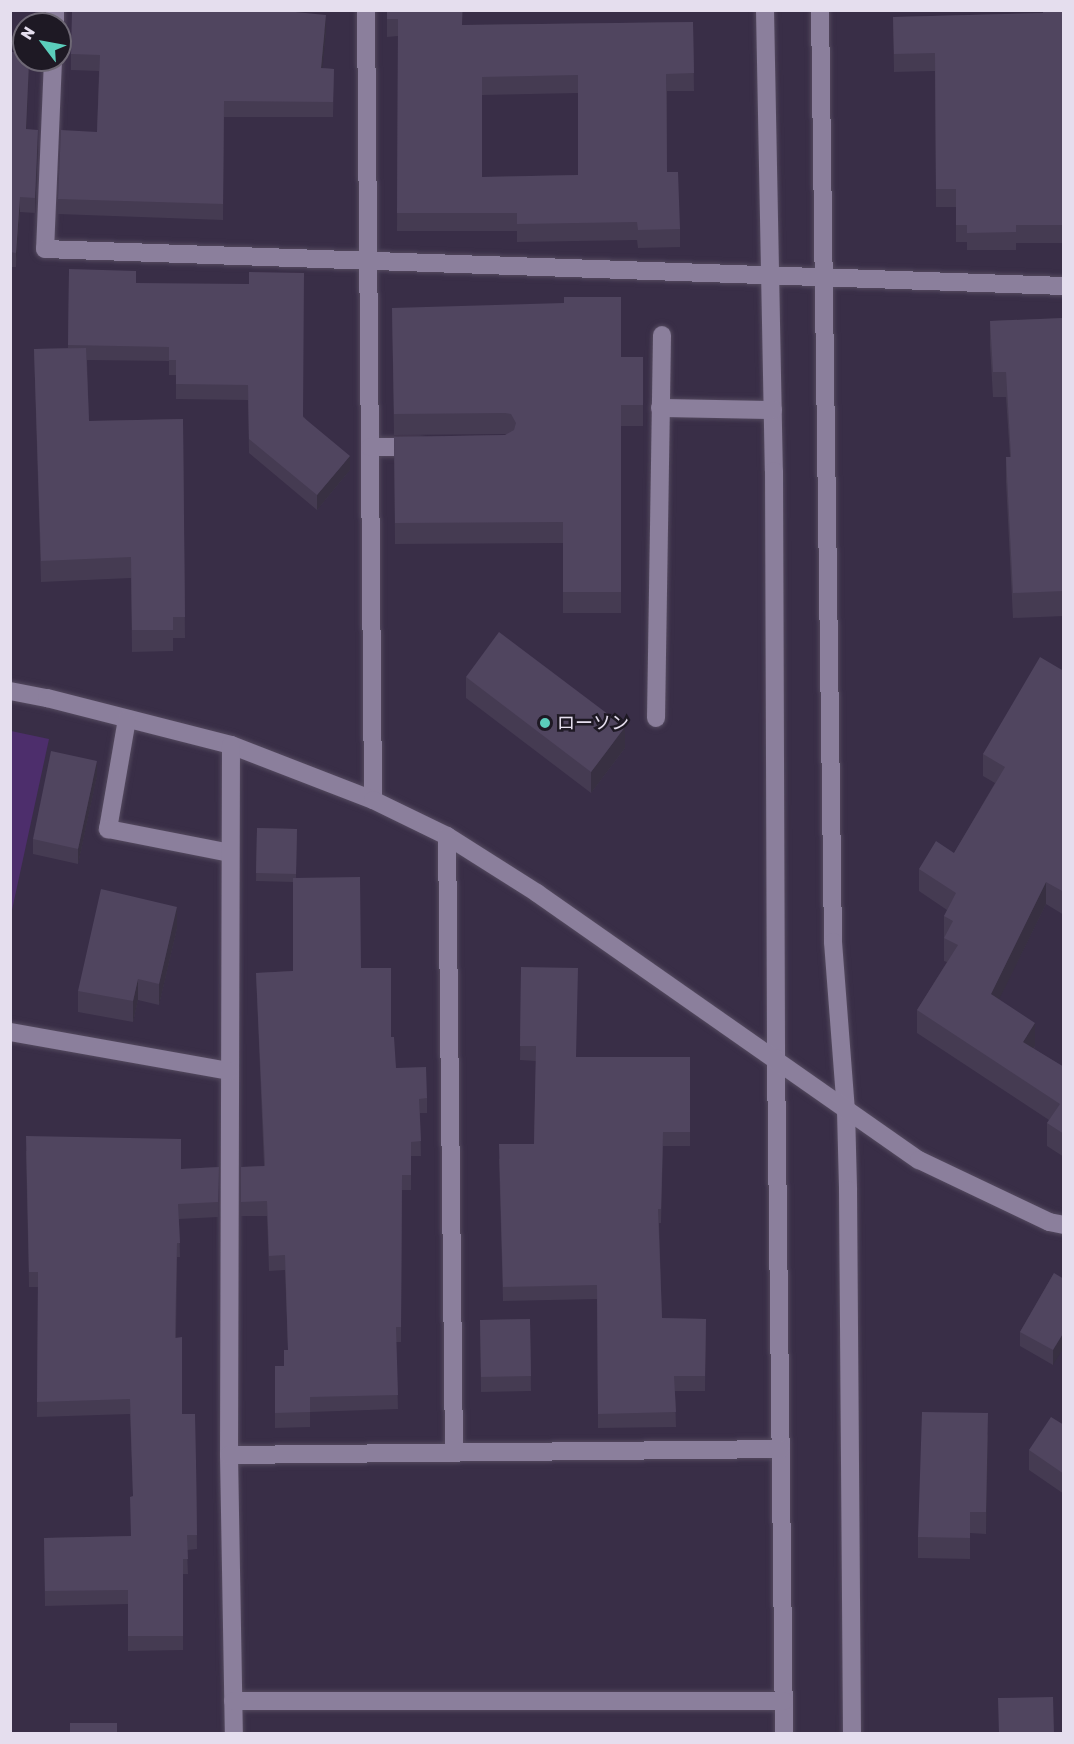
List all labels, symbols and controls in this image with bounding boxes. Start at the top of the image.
north arrow [12,12,72,72]
text: N [17,23,39,43]
place label: ローソン [557,712,629,734]
marker: ローソン [538,716,552,730]

